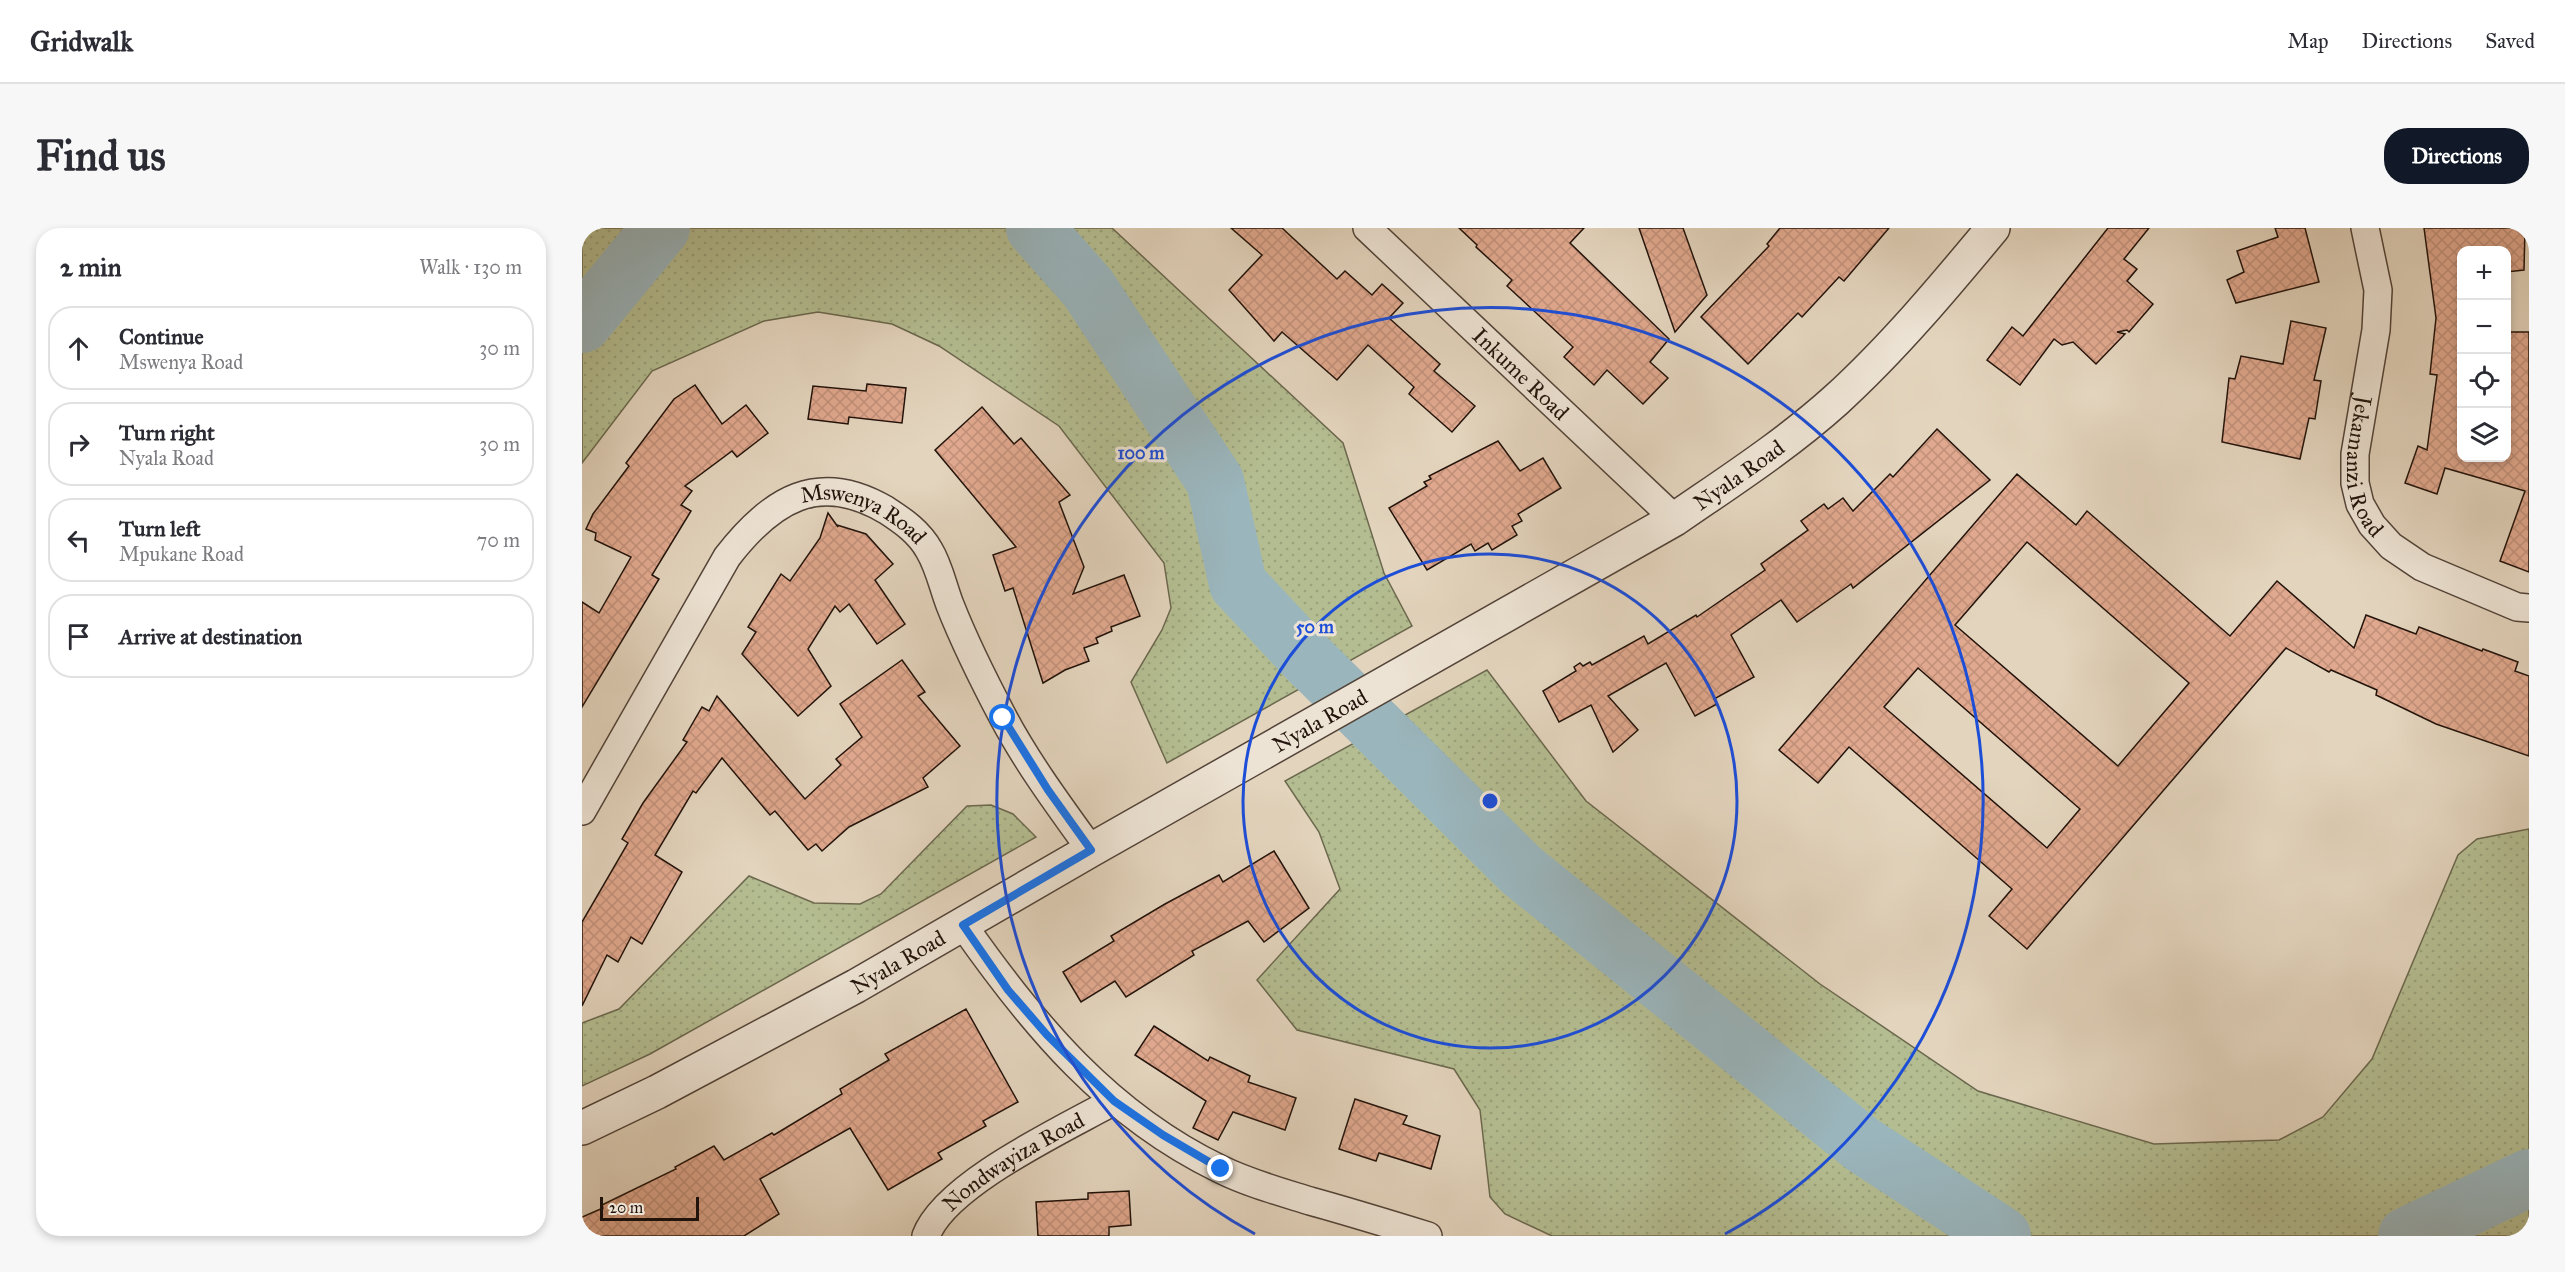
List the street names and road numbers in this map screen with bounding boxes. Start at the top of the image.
street label: Inkume Road [1467,322,1575,426]
street label: Jekamanzi Road [2341,392,2389,543]
street label: Nyala Road [1688,434,1790,516]
street label: Mswenya Road [798,478,932,549]
street label: Nyala Road [1268,683,1372,758]
street label: Nyala Road [846,924,950,1000]
street label: Nondwayiza Road [937,1107,1089,1217]

